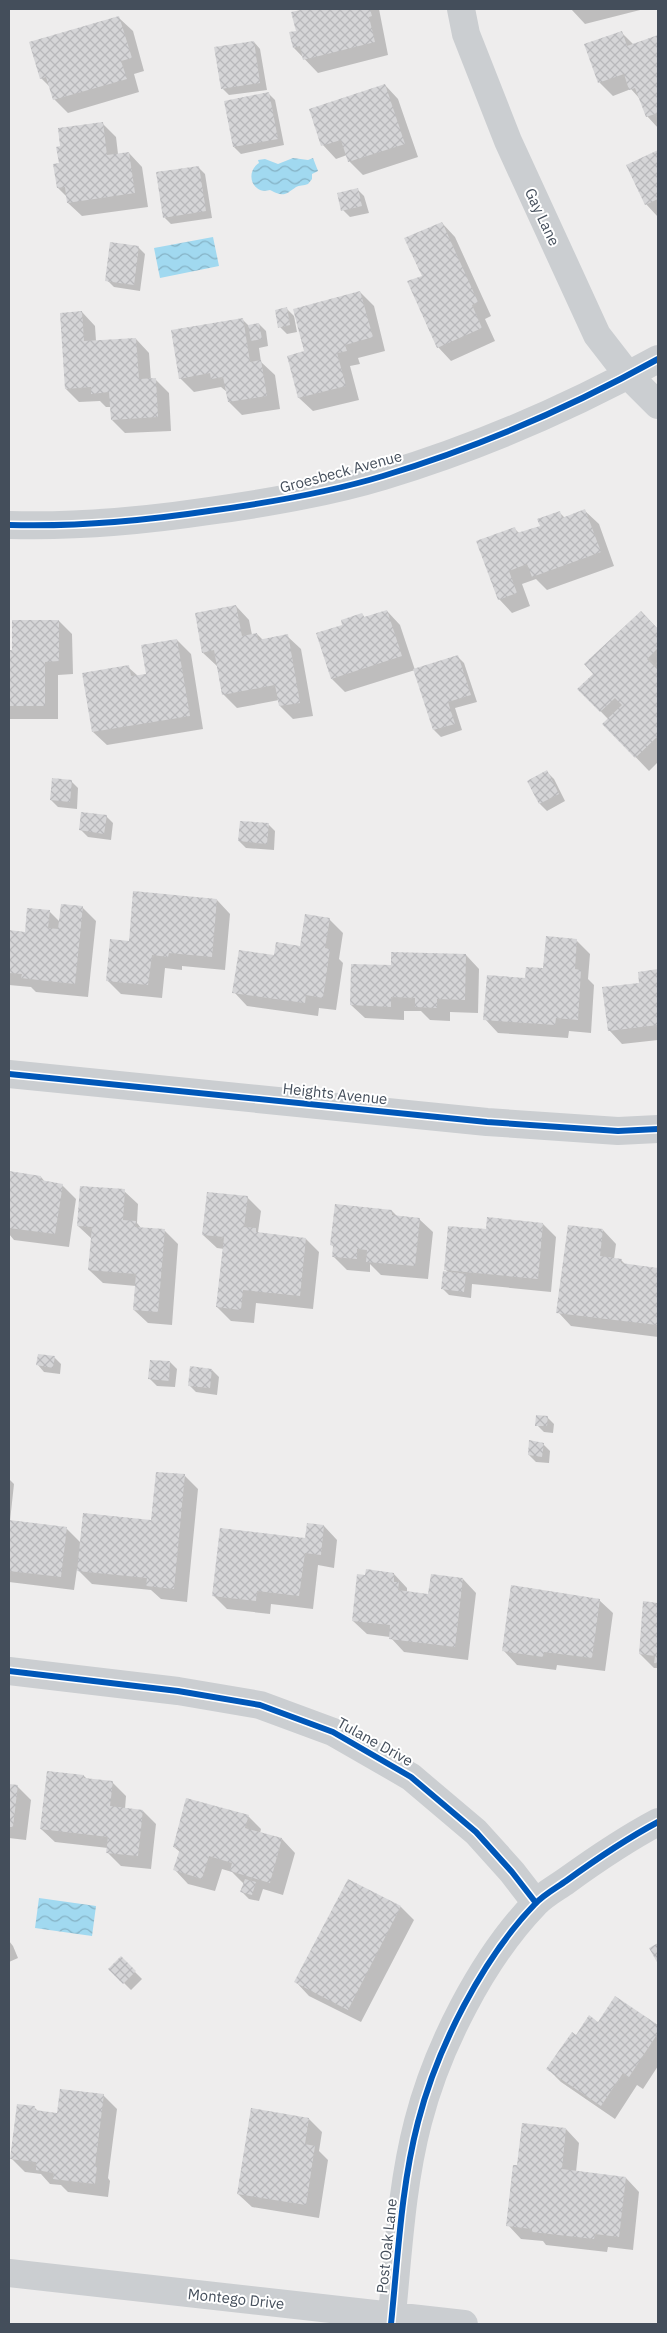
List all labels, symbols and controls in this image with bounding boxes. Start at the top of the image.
street label: Gay Lane [521,185,564,249]
street label: Groesbeck Avenue [278,446,404,497]
street label: Heights Avenue [282,1079,388,1108]
street label: Tulane Drive [334,1713,416,1770]
street label: Post Oak Lane [372,2197,401,2294]
street label: Montego Drive [187,2284,285,2313]

